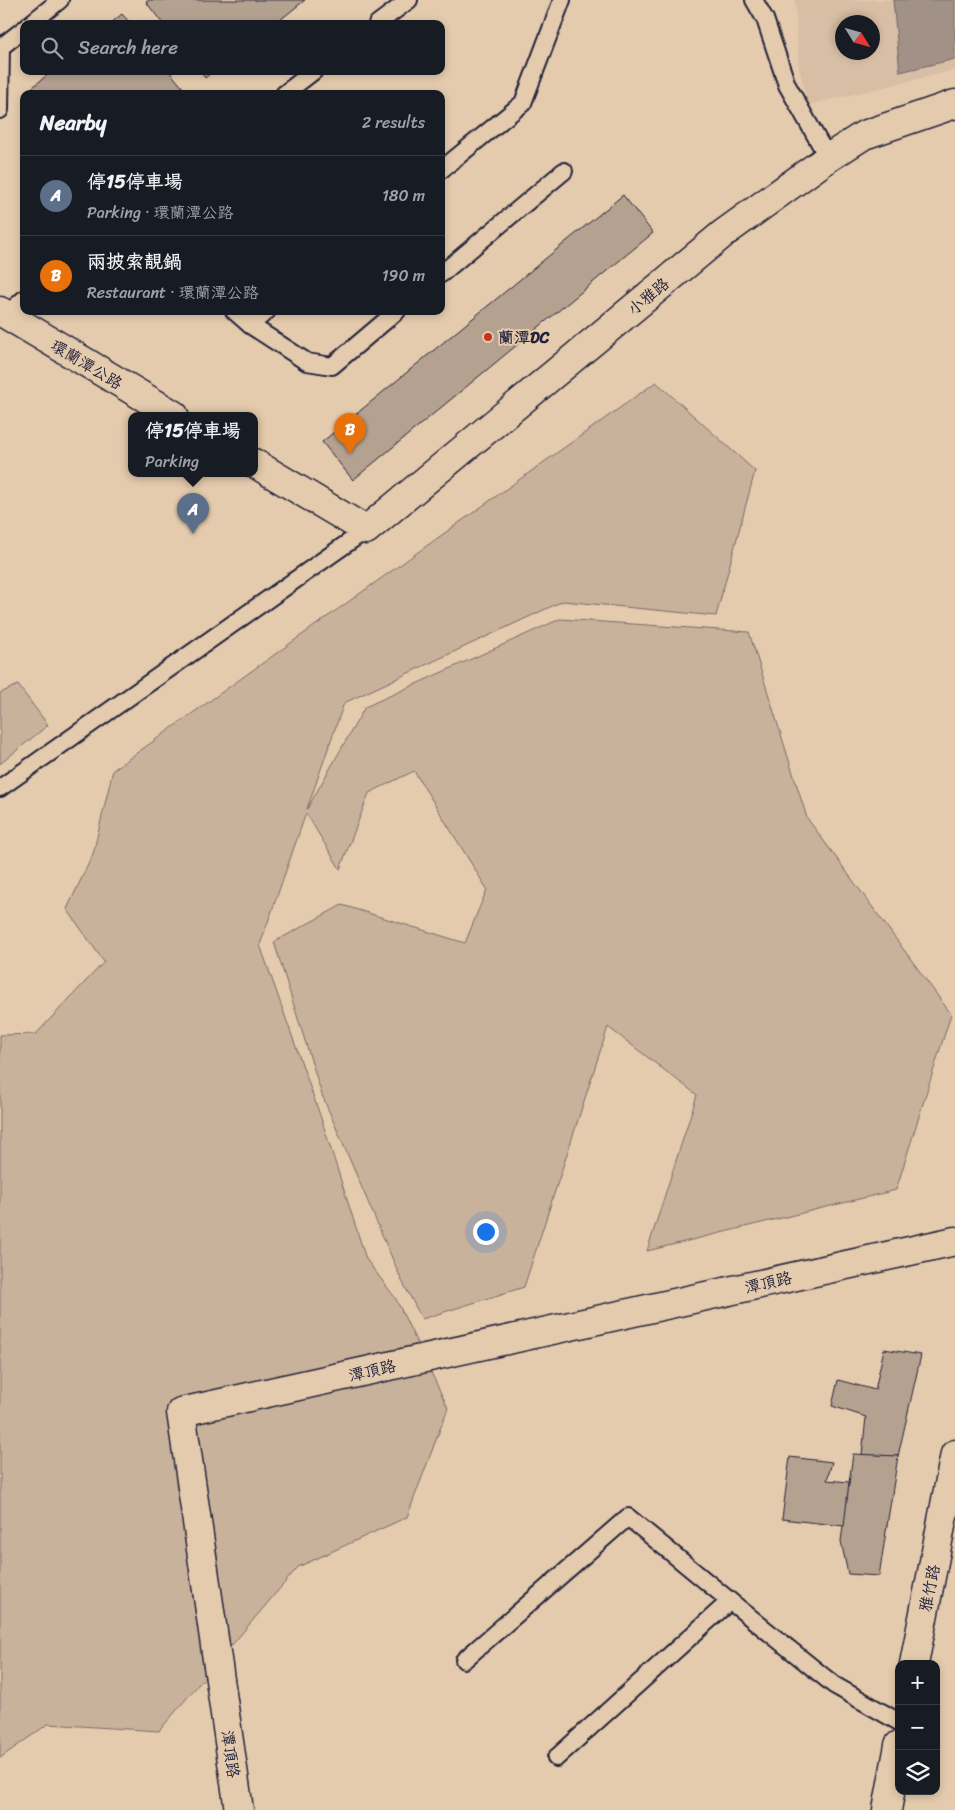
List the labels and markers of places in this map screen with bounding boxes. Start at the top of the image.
place label: 蘭潭DC [498,323,550,352]
marker: 蘭潭DC [482,331,494,343]
pin: B [334,413,366,454]
pin: A [177,493,209,534]

